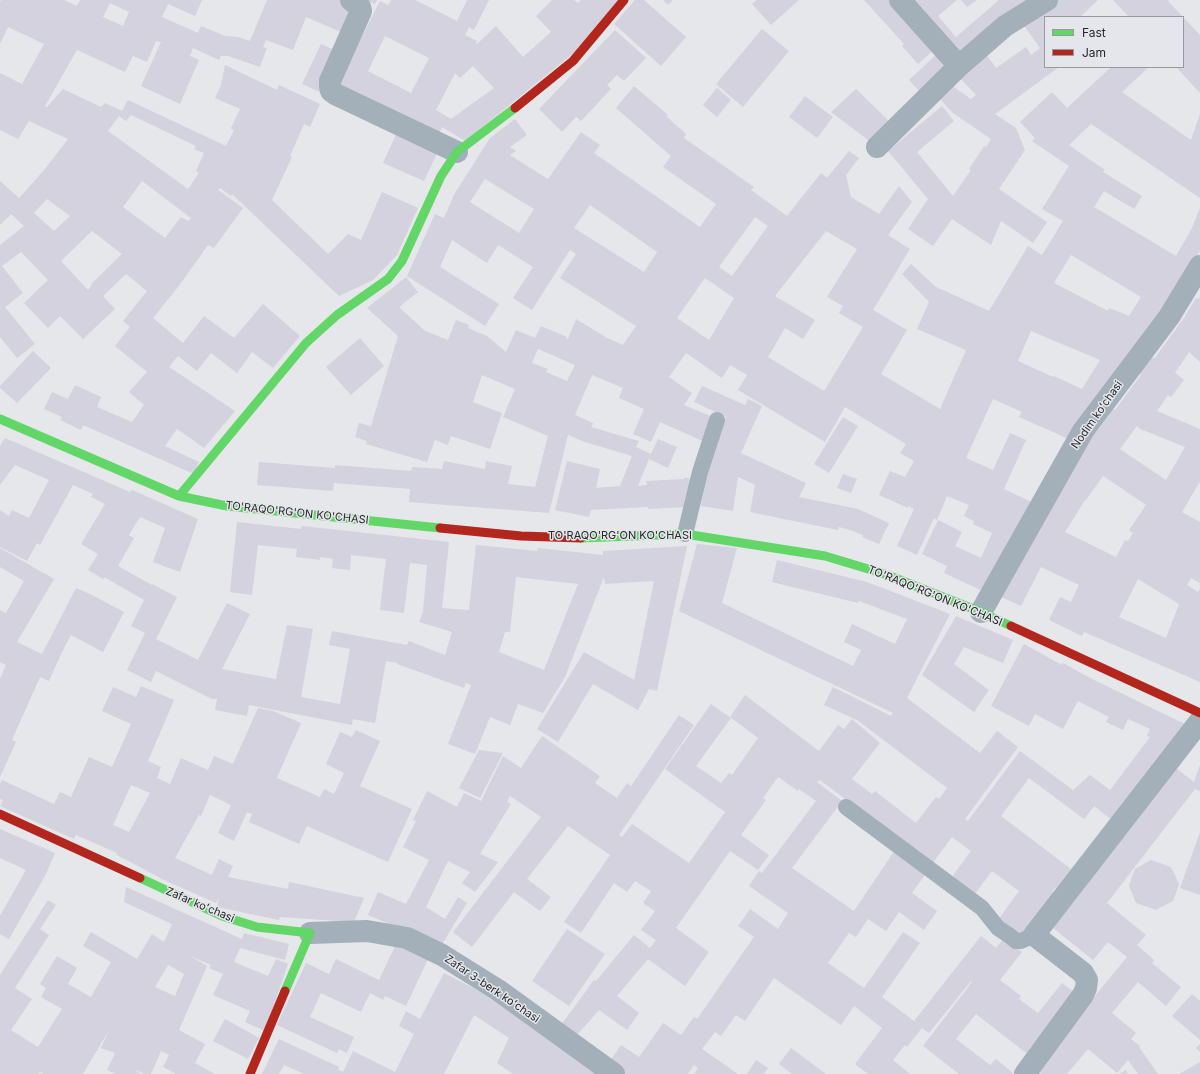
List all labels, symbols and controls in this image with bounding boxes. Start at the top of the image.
legend [1044,16,1184,68]
text: Fast [1082,25,1106,40]
text: Jam [1082,45,1106,60]
street label: Nodim koʻchasi [1069,379,1125,451]
street label: TO'RAQO'RG'ON KO'CHASI [225,499,369,527]
street label: TO'RAQO'RG'ON KO'CHASI [548,529,692,543]
street label: TO'RAQO'RG'ON KO'CHASI [866,563,1004,629]
street label: Zafar koʻchasi [164,885,236,925]
street label: Zafar 3-berk koʻchasi [442,952,542,1026]

